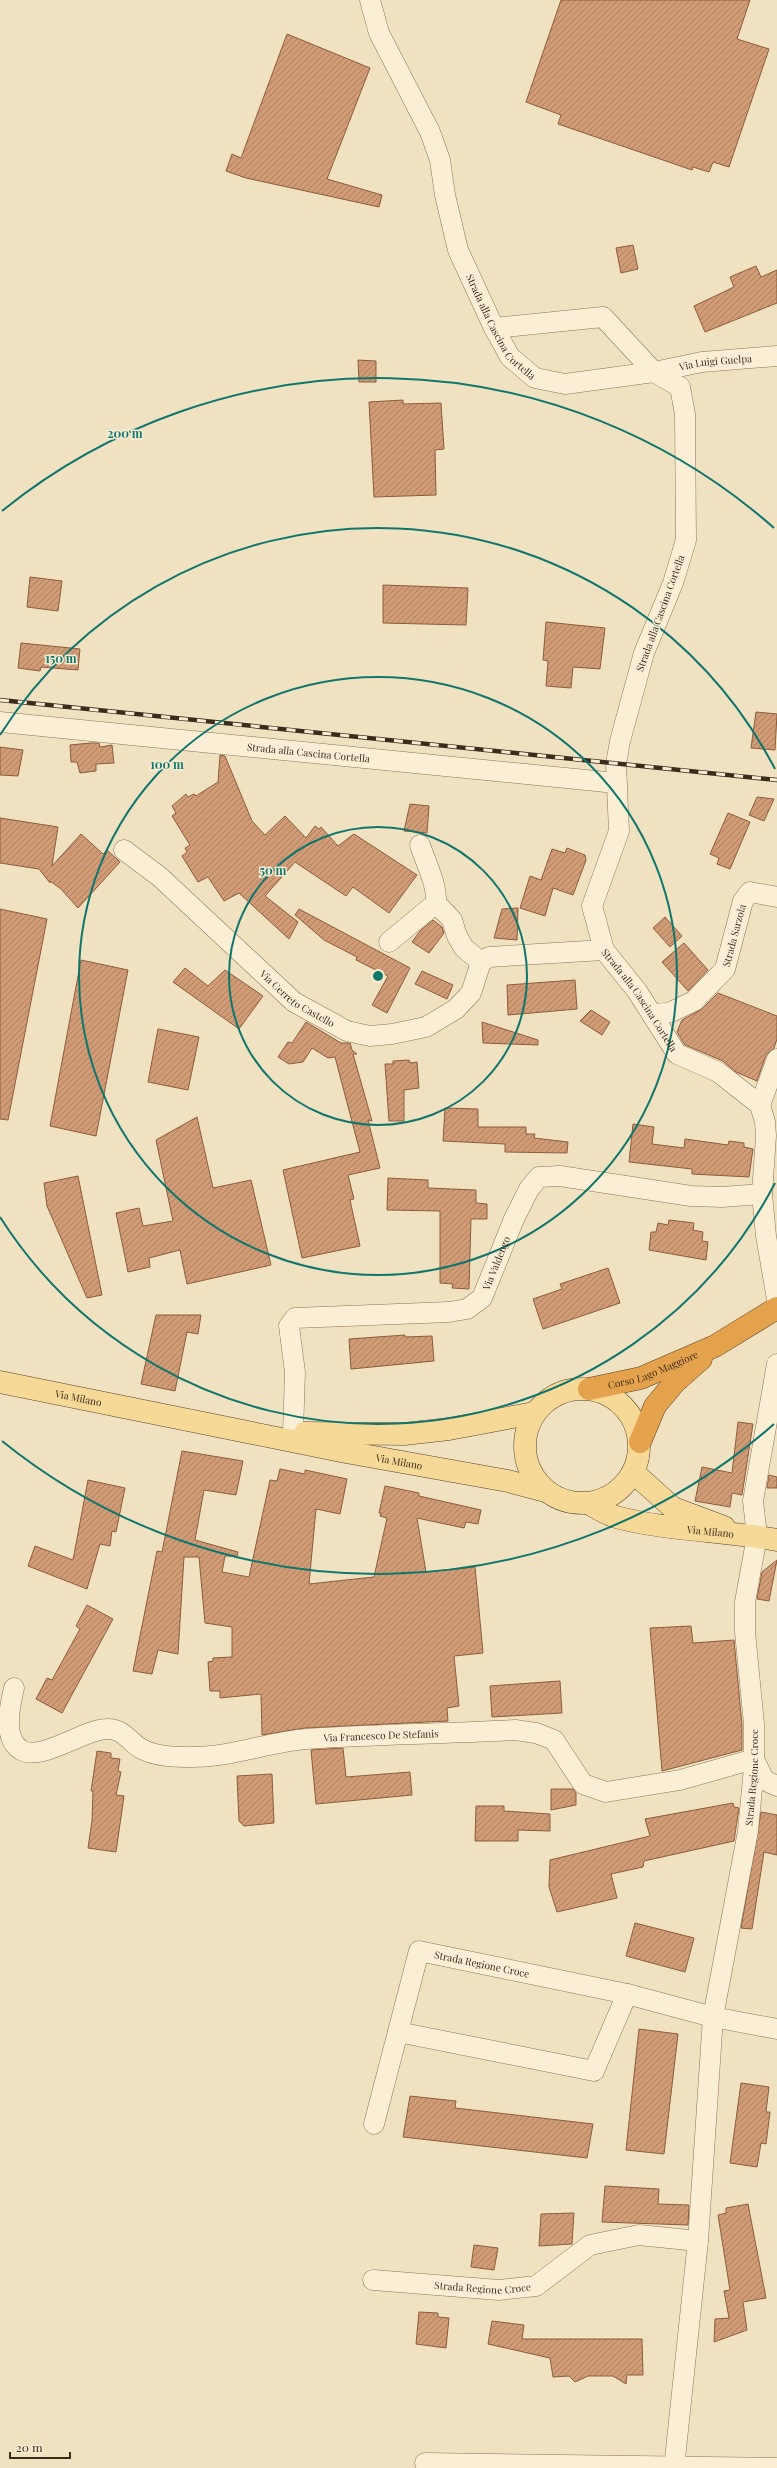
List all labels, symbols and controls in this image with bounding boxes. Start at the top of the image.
street label: Strada alla Cascina Cortella [463,272,539,383]
street label: Via Luigi Guelpa [677,351,752,374]
text: 200 m [107,425,143,441]
street label: Strada alla Cascina Cortella [632,553,688,673]
text: 150 m [45,650,77,666]
street label: Strada alla Cascina Cortella [246,740,371,766]
text: 100 m [150,756,184,772]
text: 50 m [260,862,287,878]
street label: Strada Sarzola [719,902,749,968]
street label: Strada alla Cascina Cortella [599,946,681,1054]
street label: Via Cerreto Castello [256,966,338,1030]
centre of rings [371,969,385,983]
street label: Via Valdengo [479,1234,513,1293]
street label: Corso Lago Maggiore [606,1347,700,1392]
street label: Via Milano [53,1386,103,1410]
street label: Via Milano [374,1450,424,1473]
street label: Via Milano [685,1522,735,1541]
street label: Via Francesco De Stefanis [322,1726,439,1745]
street label: Strada Regione Croce [742,1729,761,1826]
street label: Strada Regione Croce [433,1947,531,1981]
street label: Strada Regione Croce [434,2278,532,2297]
scale bar [10,2434,70,2460]
text: 20 m [16,2439,43,2455]

